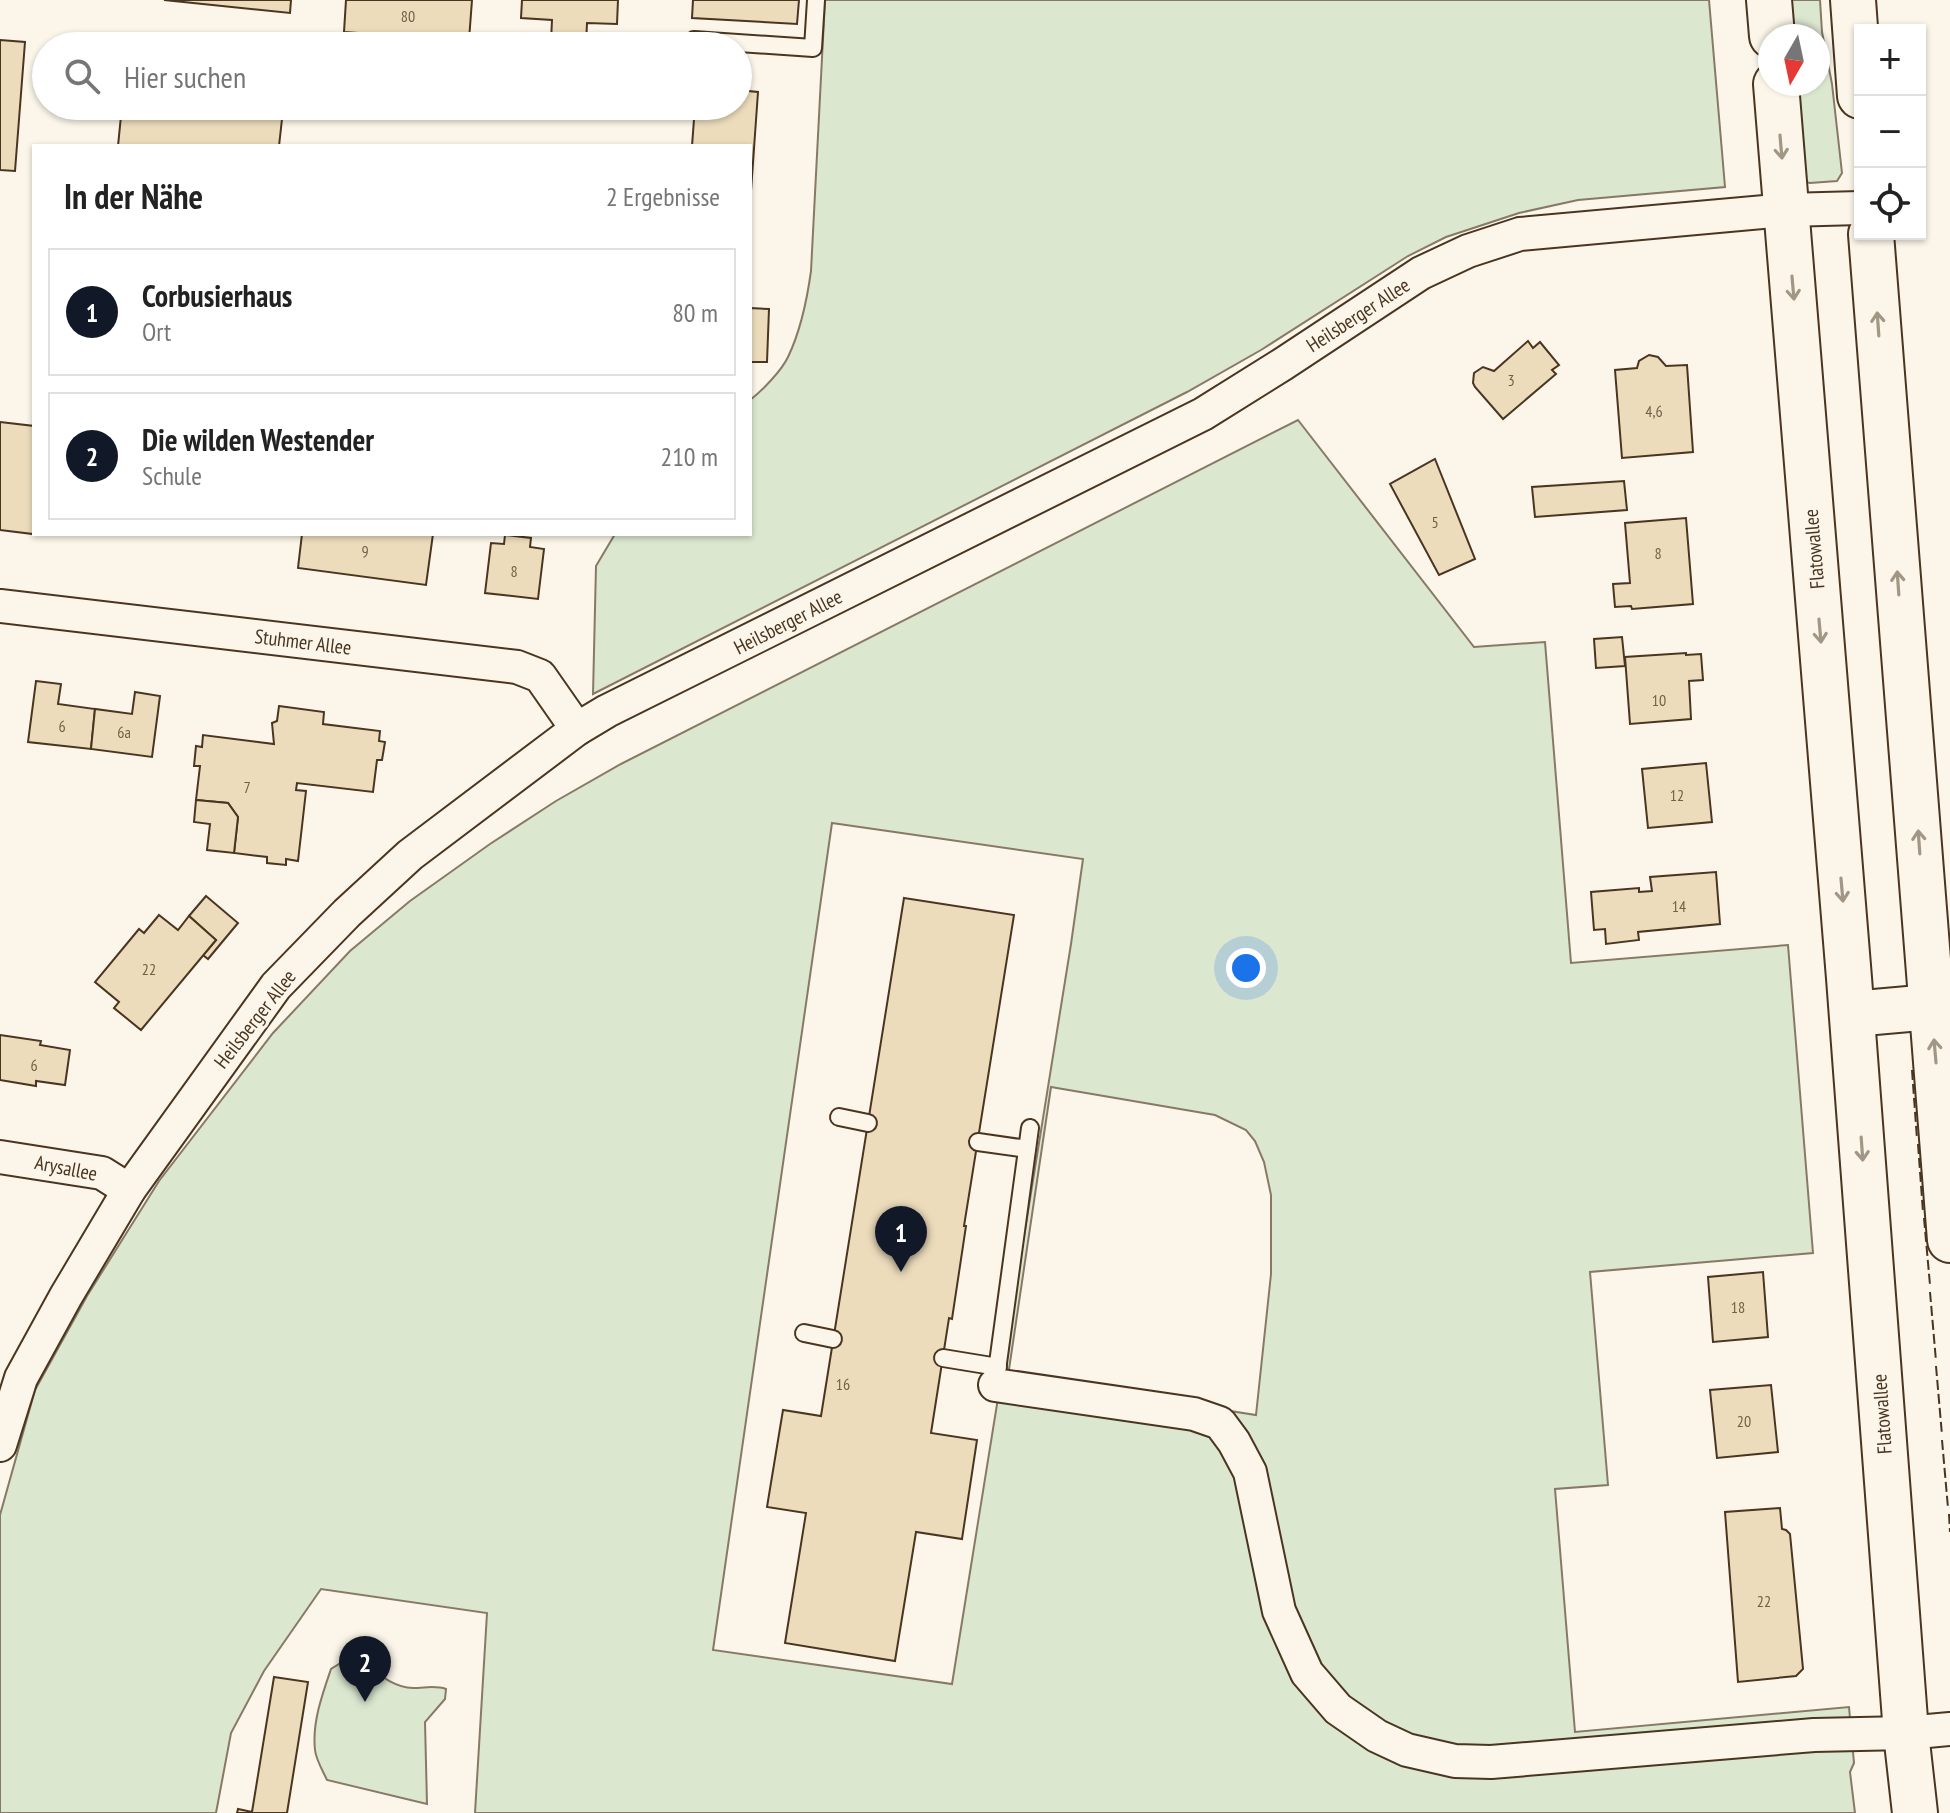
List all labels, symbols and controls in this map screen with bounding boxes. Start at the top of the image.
house number: 80 [401,6,415,26]
north arrow [1758,24,1830,96]
map controls [1854,24,1926,240]
button: + [1854,24,1926,96]
search box [32,32,752,120]
icon: search [60,54,104,98]
text: Hier suchen [124,57,246,96]
button: − [1854,96,1926,168]
one-way arrow [1774,133,1789,160]
button: locate [1854,168,1926,240]
text: In der Nähe [64,174,203,218]
text: 2 Ergebnisse [606,180,720,213]
street label: Heilsberger Allee [1301,272,1415,358]
one-way arrow [1785,274,1800,301]
text: Corbusierhaus [142,276,292,315]
text: 1 [86,296,98,329]
text: 80 m [672,296,718,329]
one-way arrow [1870,311,1885,338]
text: Ort [142,315,171,348]
house number: 3 [1507,370,1515,390]
house number: 4,6 [1645,401,1663,421]
text: Die wilden Westender [142,420,374,459]
text: 2 [86,440,98,473]
text: 210 m [660,440,718,473]
text: Schule [142,459,202,492]
street label: Flatowallee [1798,508,1830,590]
house number: 5 [1431,512,1439,532]
house number: 9 [361,541,369,561]
house number: 8 [1654,543,1662,563]
house number: 8 [510,561,518,581]
one-way arrow [1890,570,1905,597]
street label: Heilsberger Allee [729,584,847,660]
one-way arrow [1813,617,1828,644]
street label: Stuhmer Allee [253,623,353,661]
house number: 10 [1652,690,1666,710]
house number: 6 [58,716,66,736]
house number: 6a [117,722,131,742]
house number: 7 [243,777,251,797]
house number: 12 [1670,785,1684,805]
one-way arrow [1911,829,1926,856]
one-way arrow [1834,876,1849,903]
house number: 14 [1672,896,1686,916]
your location [1226,948,1266,988]
house number: 22 [142,959,156,979]
street label: Heilsberger Allee [208,964,302,1074]
one-way arrow [1927,1038,1942,1065]
house number: 6 [30,1055,38,1075]
one-way arrow [1855,1135,1870,1162]
street label: Arysallee [33,1149,99,1187]
pin: 1 [875,1206,927,1272]
house number: 18 [1731,1297,1745,1317]
street label: Flatowallee [1866,1373,1898,1455]
house number: 16 [836,1374,850,1394]
house number: 20 [1737,1411,1751,1431]
house number: 22 [1757,1591,1771,1611]
pin: 2 [339,1636,391,1702]

